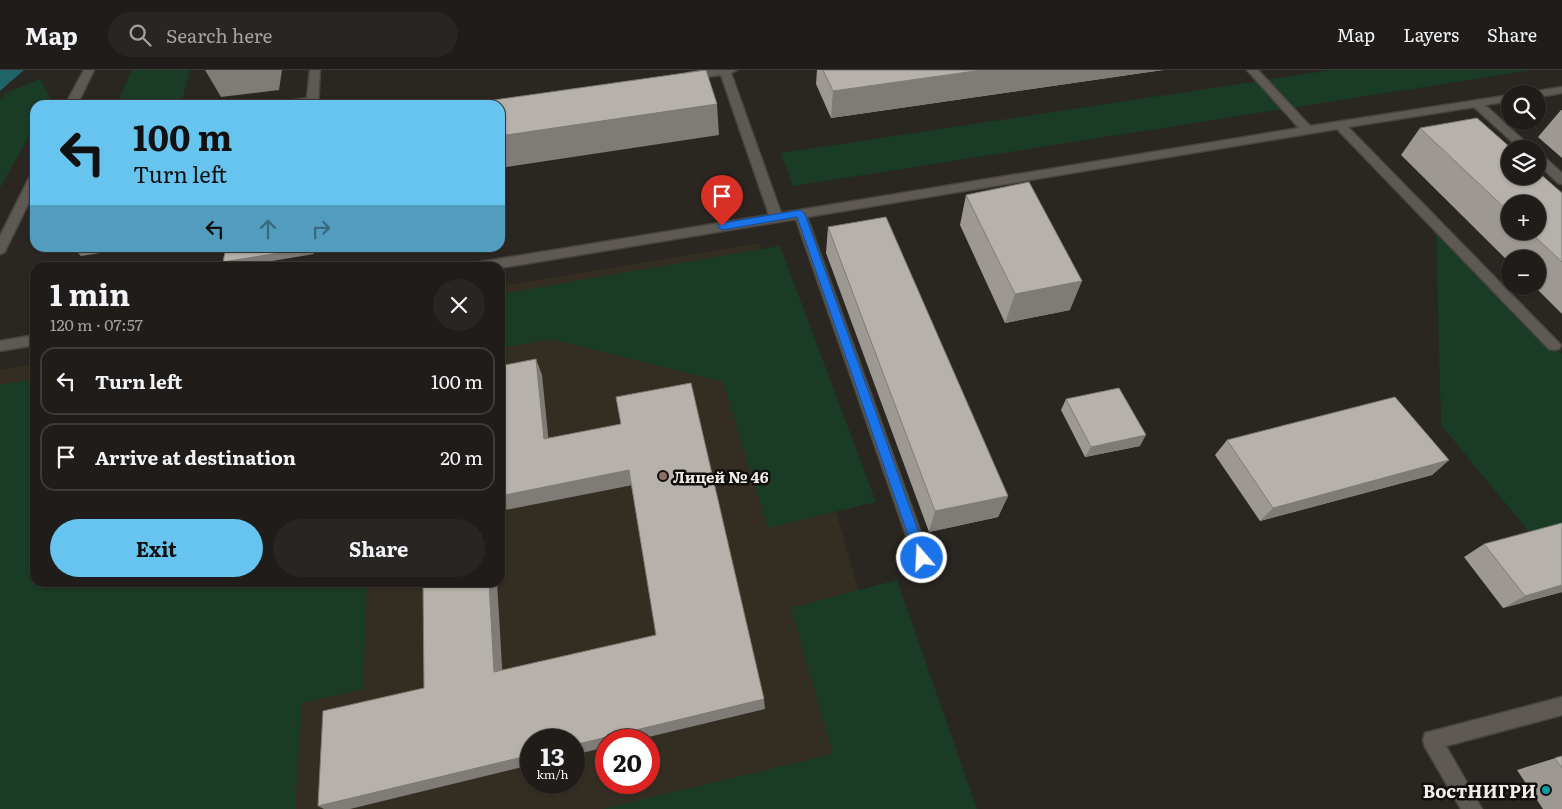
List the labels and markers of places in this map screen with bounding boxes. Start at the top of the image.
pin [701,175,743,226]
place label: Лицей № 46 [673,465,769,488]
marker: Лицей № 46 [657,470,669,482]
place label: ВостНИГРИ [1423,777,1536,804]
marker: ВостНИГРИ [1540,784,1552,796]

